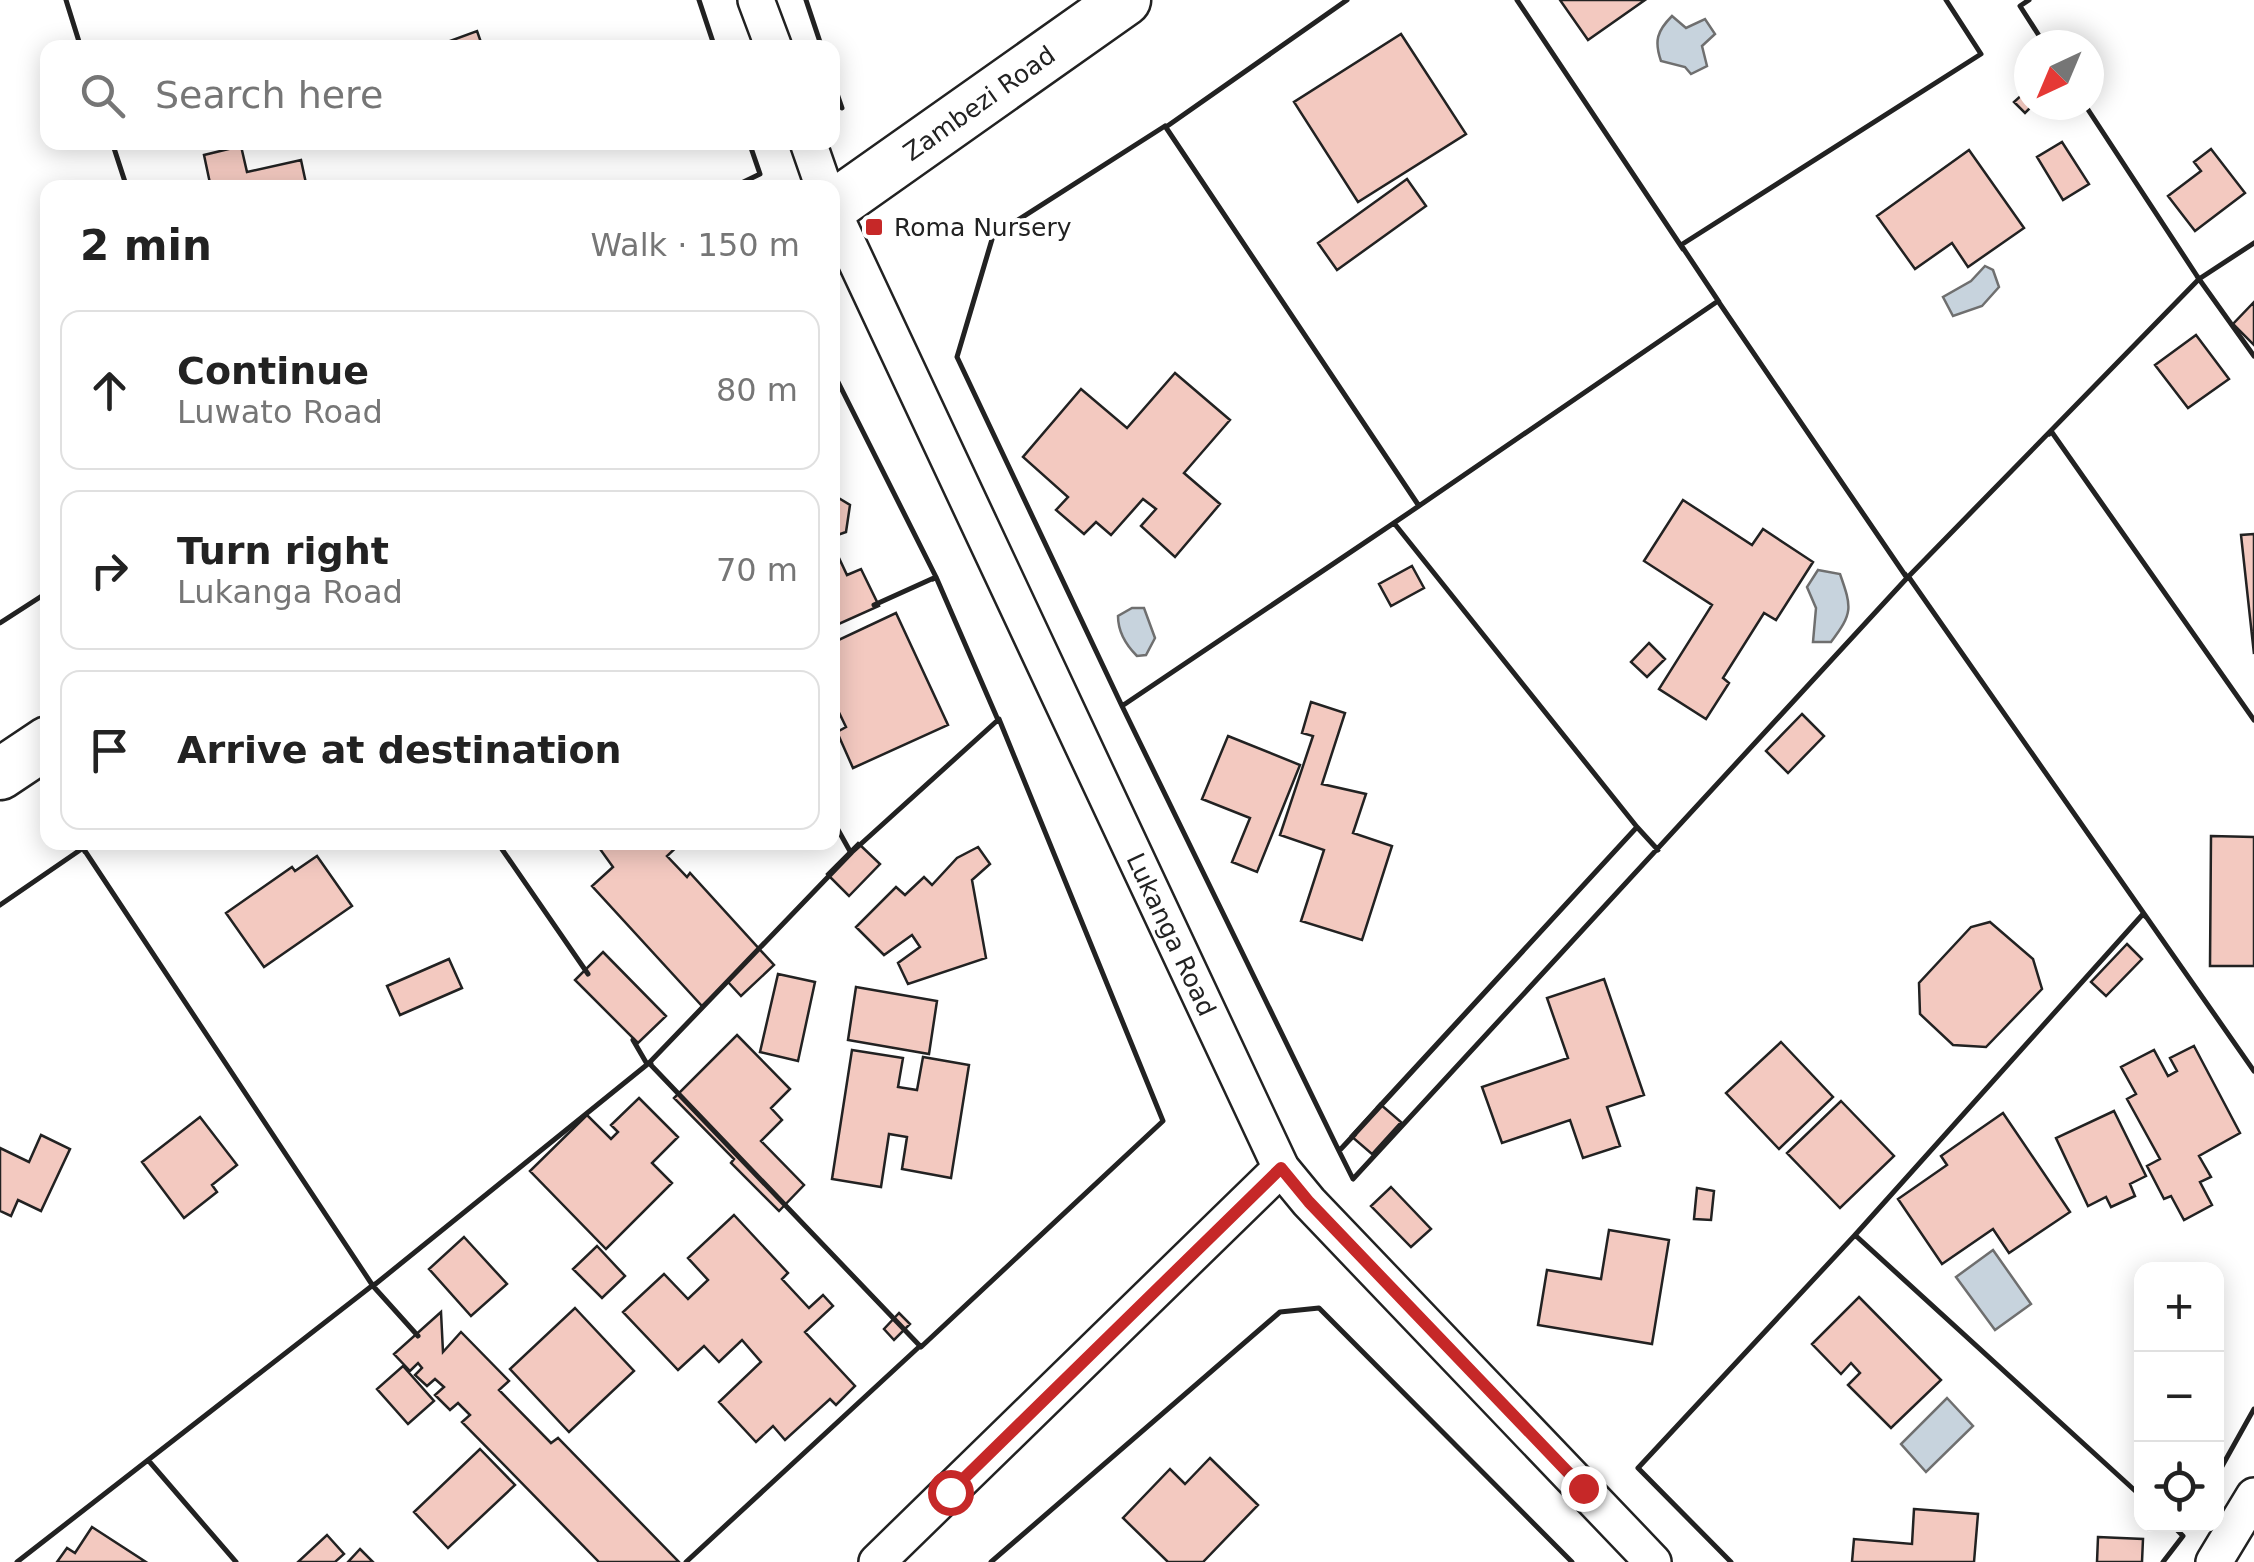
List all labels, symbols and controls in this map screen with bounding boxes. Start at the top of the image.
north arrow [2014,30,2104,120]
search box [40,40,840,150]
street label: Zambezi Road [898,40,1061,167]
icon: search [75,68,130,123]
text: Search here [155,73,383,117]
place label: Roma Nursery [894,213,1072,242]
marker: Roma Nursery [863,216,885,238]
text: 2 min [80,221,212,270]
text: Walk · 150 m [590,226,800,264]
text: Continue [177,349,369,393]
icon: ahead [82,363,137,418]
text: 80 m [716,371,798,409]
text: Luwato Road [177,393,383,431]
text: Turn right [177,529,389,573]
icon: right [82,543,137,598]
text: 70 m [716,551,798,589]
text: Lukanga Road [177,573,403,611]
icon: arrive [82,723,137,778]
text: Arrive at destination [177,728,622,772]
street label: Lukanga Road [1120,849,1222,1021]
map controls [2134,1262,2224,1532]
button: + [2134,1262,2224,1352]
button: − [2134,1352,2224,1442]
button: locate [2134,1442,2224,1532]
route end [1561,1466,1607,1512]
route start [928,1470,974,1516]

